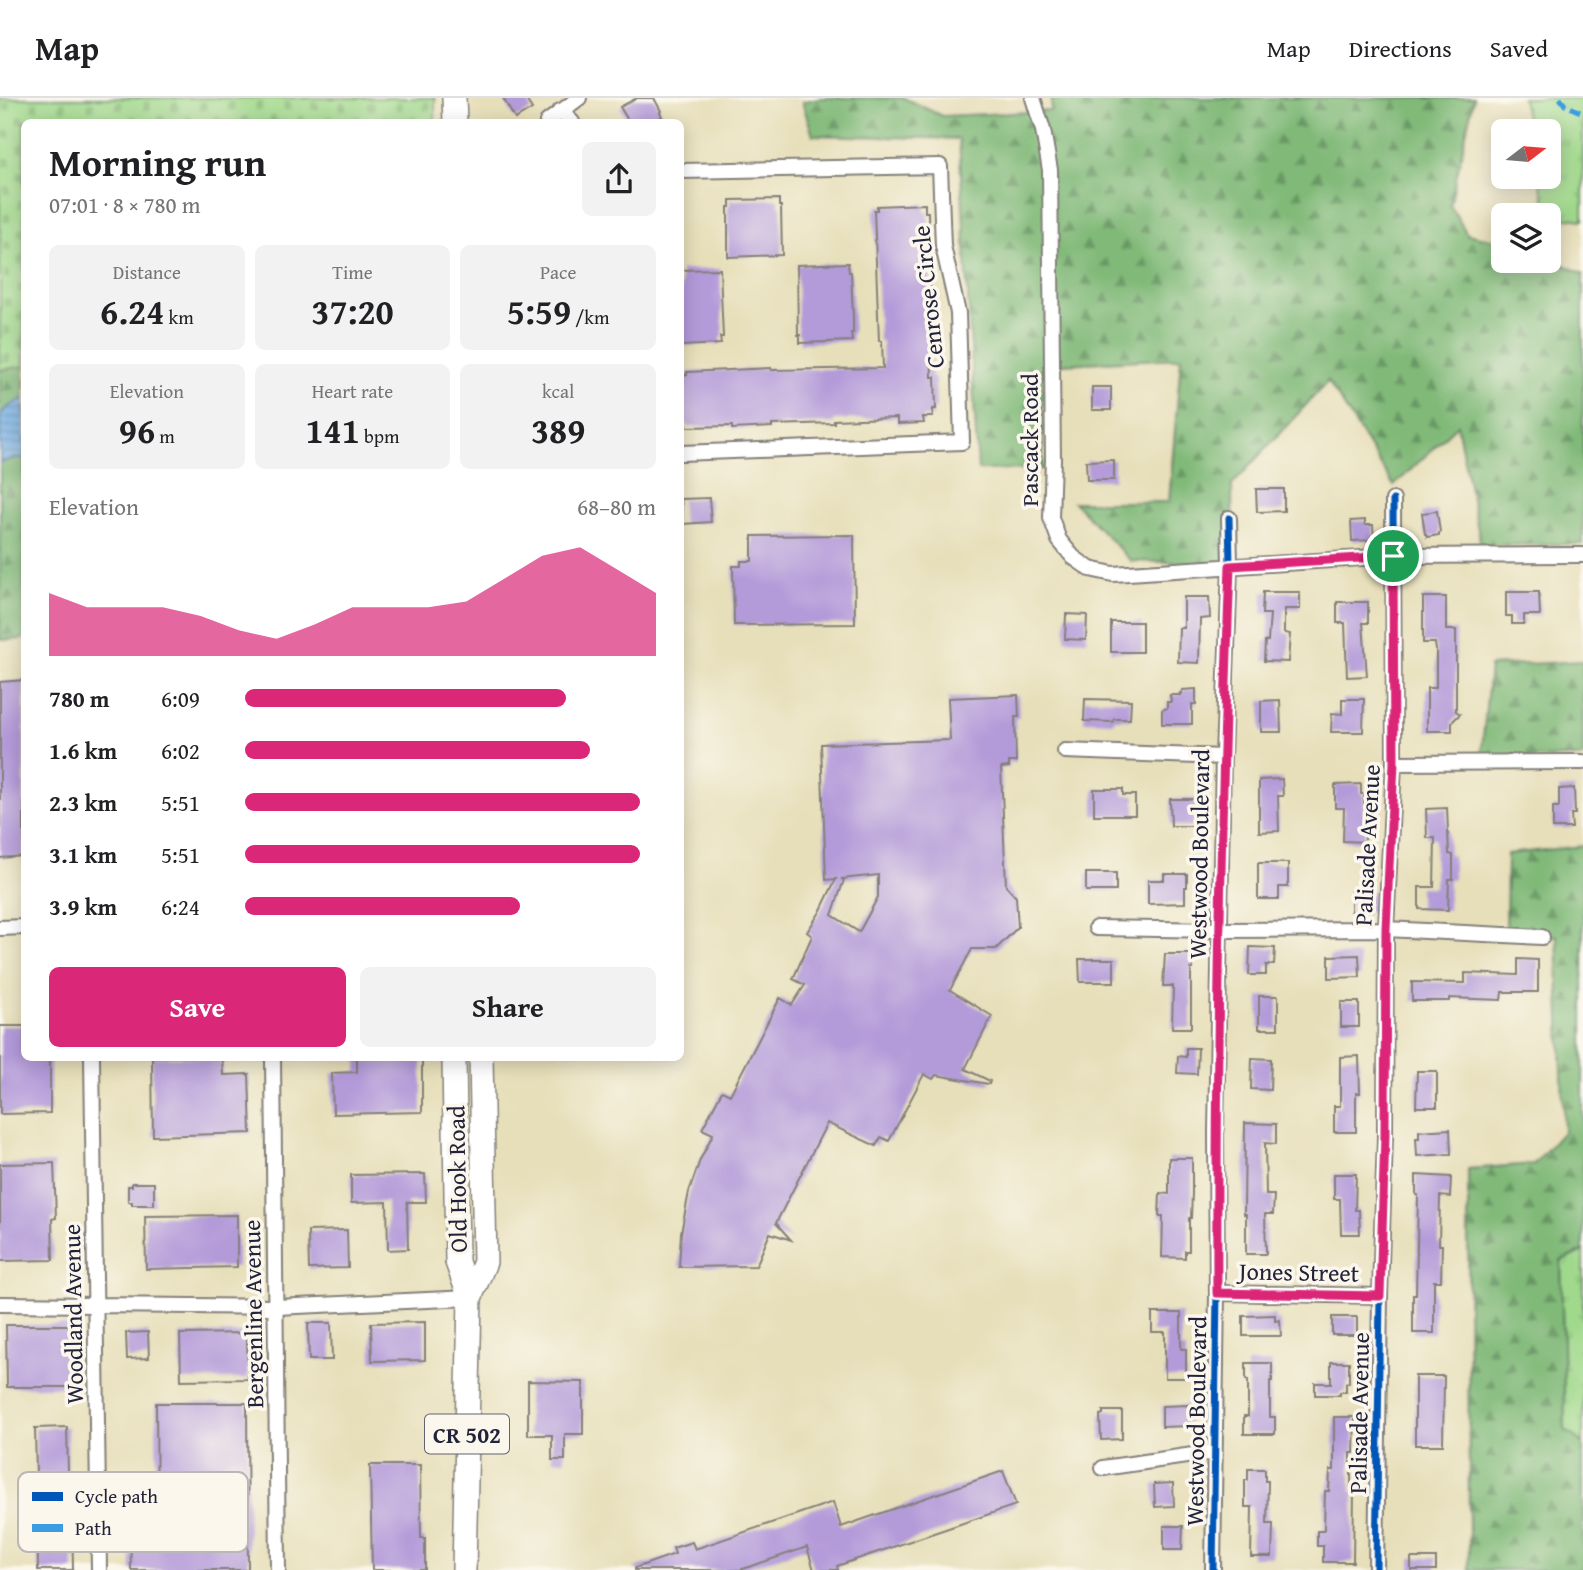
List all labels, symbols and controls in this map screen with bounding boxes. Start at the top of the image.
text: Map [35,24,99,72]
text: Map [1267,31,1311,66]
text: Directions [1349,31,1452,66]
text: Saved [1490,31,1548,66]
north arrow [1491,119,1561,189]
map controls [1491,119,1561,273]
text: Morning run [49,134,266,190]
button: share [582,142,656,216]
text: 07:01 · 8 × 780 m [49,188,201,221]
button: layers [1491,203,1561,273]
street label: Cenrose Circle [903,224,953,370]
text: Distance [113,258,181,286]
text: Time [332,258,373,286]
text: Pace [540,258,576,286]
text: 6.24 [100,286,164,337]
text: 37:20 [311,286,394,337]
text: 5:59 [507,286,571,337]
text: km [164,303,194,331]
text: /km [571,303,609,331]
street label: Pascack Road [1012,373,1047,507]
text: Elevation [110,377,184,405]
text: Heart rate [312,377,393,405]
text: kcal [542,377,574,405]
text: 96 [119,405,155,456]
text: 141 [305,405,360,456]
text: 389 [531,405,585,456]
text: m [155,422,175,450]
text: bpm [360,422,400,450]
text: Elevation [49,490,139,523]
text: 68–80 m [577,490,656,523]
pin [1363,526,1423,586]
icon: arrive [1374,537,1412,575]
text: 780 m [49,682,110,715]
text: 6:09 [161,682,200,715]
text: 1.6 km [49,734,117,767]
text: 6:02 [161,734,200,767]
street label: Westwood Boulevard [1180,748,1218,959]
street label: Palisade Avenue [1345,763,1389,927]
text: 2.3 km [49,786,117,819]
text: 5:51 [161,786,200,819]
text: 3.1 km [49,838,117,871]
text: 5:51 [161,838,200,871]
text: 3.9 km [49,890,117,923]
text: 6:24 [161,890,200,923]
button: Save [49,967,346,1047]
button: Share [360,967,656,1047]
street label: Old Hook Road [438,1105,476,1253]
street label: Bergenline Avenue [234,1219,272,1409]
street label: Woodland Avenue [54,1224,92,1404]
street label: Jones Street [1236,1253,1360,1291]
street label: Westwood Boulevard [1177,1315,1215,1526]
street label: Palisade Avenue [1340,1332,1378,1494]
road number: CR 502 [425,1414,509,1454]
legend [18,1472,248,1552]
text: Cycle path [75,1482,158,1510]
text: Path [75,1514,112,1542]

